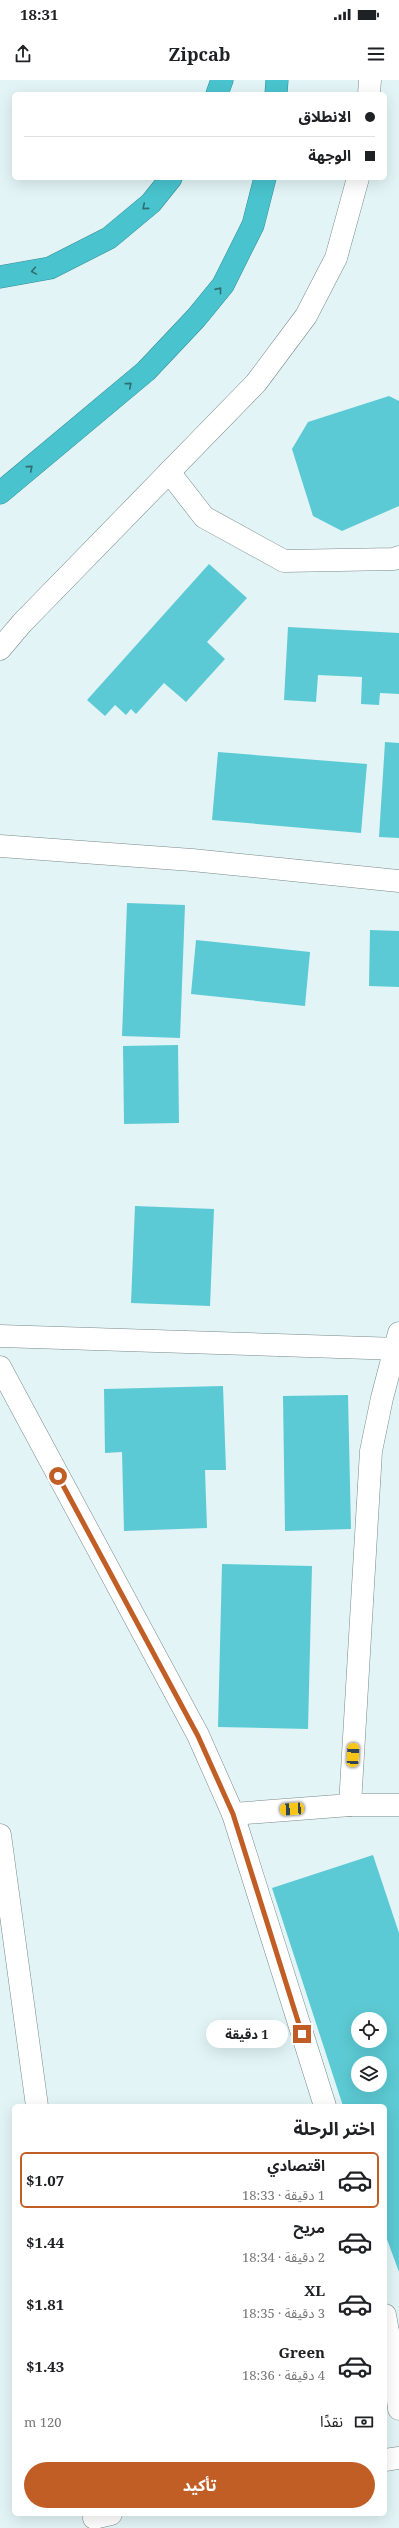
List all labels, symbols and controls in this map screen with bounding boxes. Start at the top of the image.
text: 18:31 [20,4,58,24]
text: Zipcab [169,42,230,66]
icon: share [12,43,34,65]
icon: menu [365,43,387,65]
text: الانطلاق [299,106,351,126]
text: الوجهة [308,145,351,165]
one-way arrow [143,203,150,210]
one-way arrow [31,266,37,274]
one-way arrow [214,288,221,295]
one-way arrow [125,382,132,389]
one-way arrow [25,466,32,473]
route start [49,1467,67,1485]
car [346,1743,360,1767]
car [280,1802,304,1816]
map controls [351,2012,387,2092]
button: locate [351,2012,387,2048]
callout: 1 دقيقة [206,2020,288,2048]
text: 1 دقيقة [225,2025,269,2043]
route end [293,2025,311,2043]
button: layers [351,2056,387,2092]
text: اختر الرحلة [293,2116,375,2140]
text: اقتصادي [267,2155,325,2175]
icon: car [337,2162,373,2198]
text: $1.07 [26,2170,64,2190]
text: 1 دقيقة · 18:33 [242,2186,325,2204]
text: مريح [293,2217,325,2237]
icon: car [337,2224,373,2260]
text: $1.44 [26,2232,64,2252]
text: 2 دقيقة · 18:34 [242,2248,325,2266]
text: XL [304,2280,325,2300]
icon: car [337,2286,373,2322]
text: $1.81 [26,2294,64,2314]
text: 3 دقيقة · 18:35 [242,2304,325,2322]
text: Green [278,2342,325,2362]
icon: car [337,2348,373,2384]
text: $1.43 [26,2356,64,2376]
text: 4 دقيقة · 18:36 [242,2366,325,2384]
text: نقدًا [320,2411,343,2431]
icon: cash [353,2411,375,2433]
text: 120 m [24,2413,62,2431]
button: تأكيد [24,2462,375,2508]

